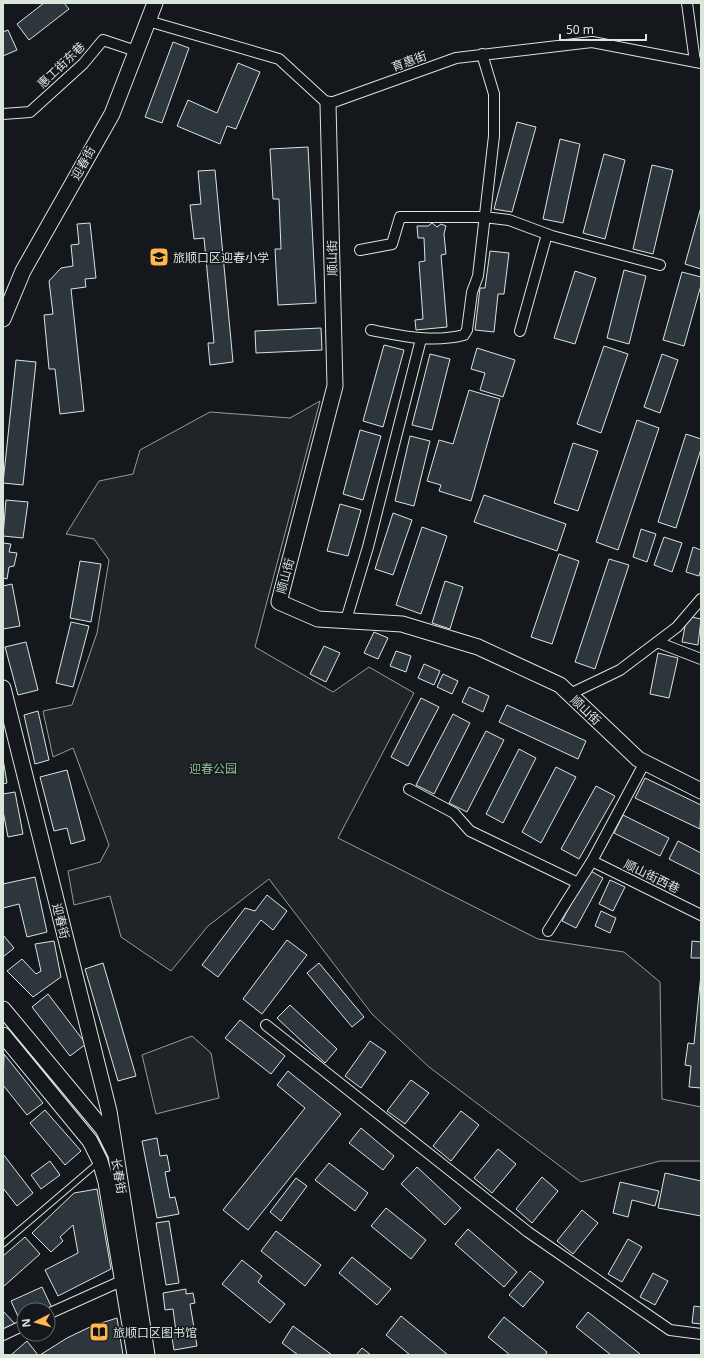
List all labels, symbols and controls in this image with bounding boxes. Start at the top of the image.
scale bar [560,16,646,42]
text: 50 m [566,21,594,38]
street label: 惠工街东巷 [34,38,88,92]
street label: 育惠街 [389,47,429,75]
street label: 迎春街 [67,143,99,183]
street label: 顺山街 [323,240,341,276]
school or university icon: 旅顺口区迎春小学 [148,246,170,268]
place label: 旅顺口区迎春小学 [173,249,269,266]
street label: 顺山街 [272,556,298,596]
street label: 顺山街 [567,692,605,728]
park label: 迎春公园 [189,760,237,777]
street label: 顺山街西巷 [621,855,683,897]
street label: 迎春街 [48,901,74,941]
street label: 长春街 [108,1157,130,1195]
north arrow [16,1302,56,1342]
text: N [18,1318,33,1328]
library icon: 旅顺口区图书馆 [88,1321,110,1343]
place label: 旅顺口区图书馆 [113,1324,197,1341]

